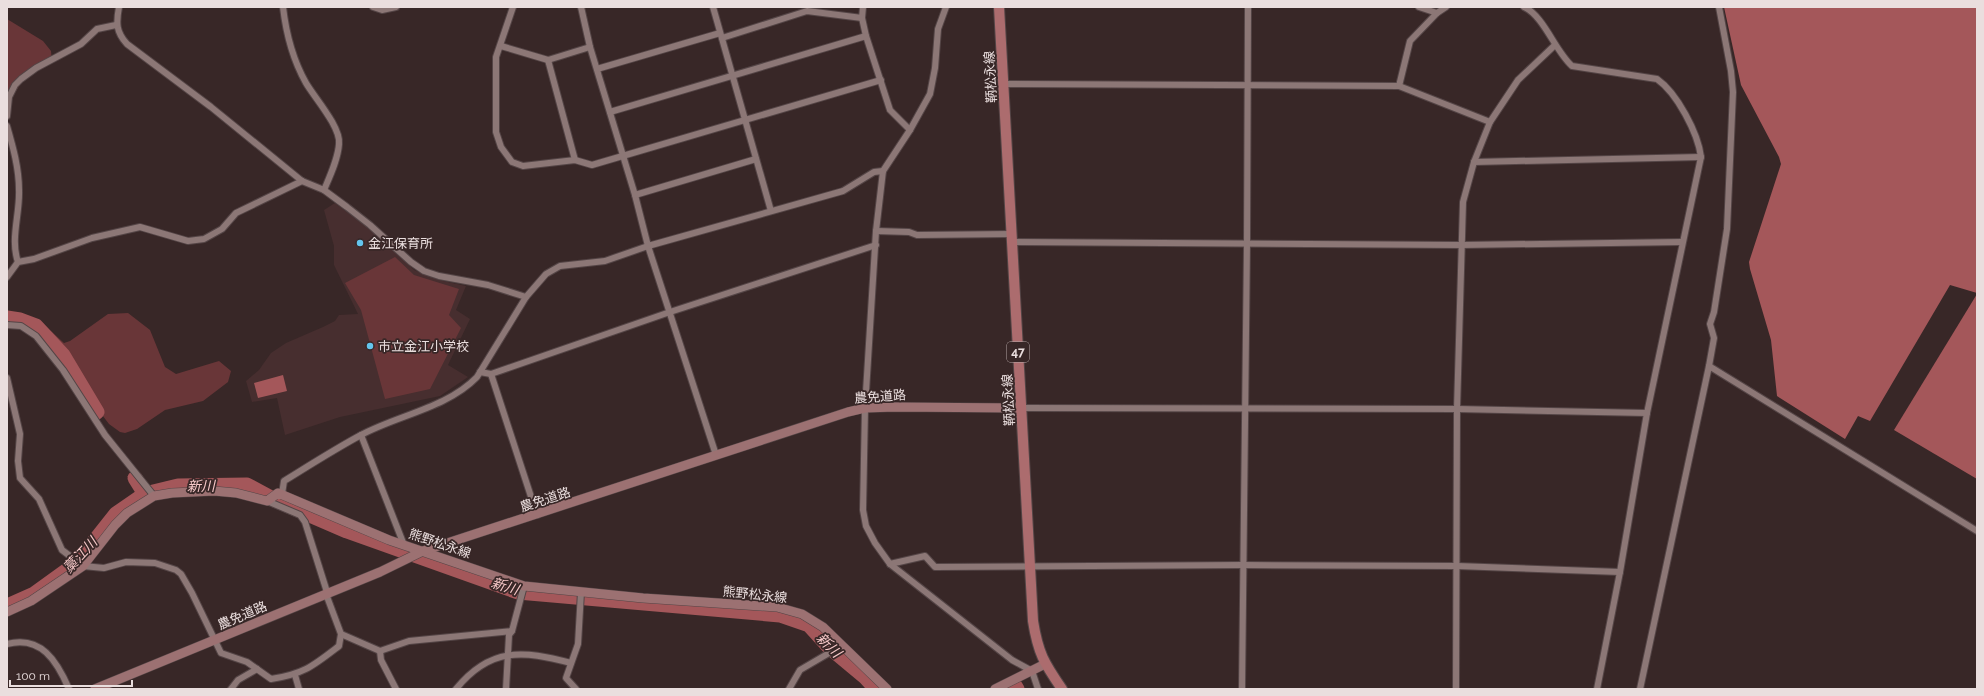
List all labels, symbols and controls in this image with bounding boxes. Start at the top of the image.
street label: 鞆松永線 [982,51,999,103]
place label: 金江保育所 [368,236,433,251]
marker: 金江保育所 [355,238,365,248]
place label: 市立金江小学校 [378,339,469,354]
marker: 市立金江小学校 [365,341,375,351]
road number: 47 [1007,342,1029,362]
street label: 鞆松永線 [1000,374,1017,426]
street label: 農免道路 [854,387,907,406]
water label: 新川 [187,478,217,494]
street label: 農免道路 [518,484,572,515]
street label: 熊野松永線 [407,526,473,561]
water label: 藁江川 [60,533,102,576]
water label: 新川 [489,574,523,598]
street label: 熊野松永線 [722,584,788,605]
street label: 農免道路 [215,598,269,633]
water label: 新川 [813,629,846,662]
scale bar [10,662,132,688]
text: 100 m [16,669,50,683]

